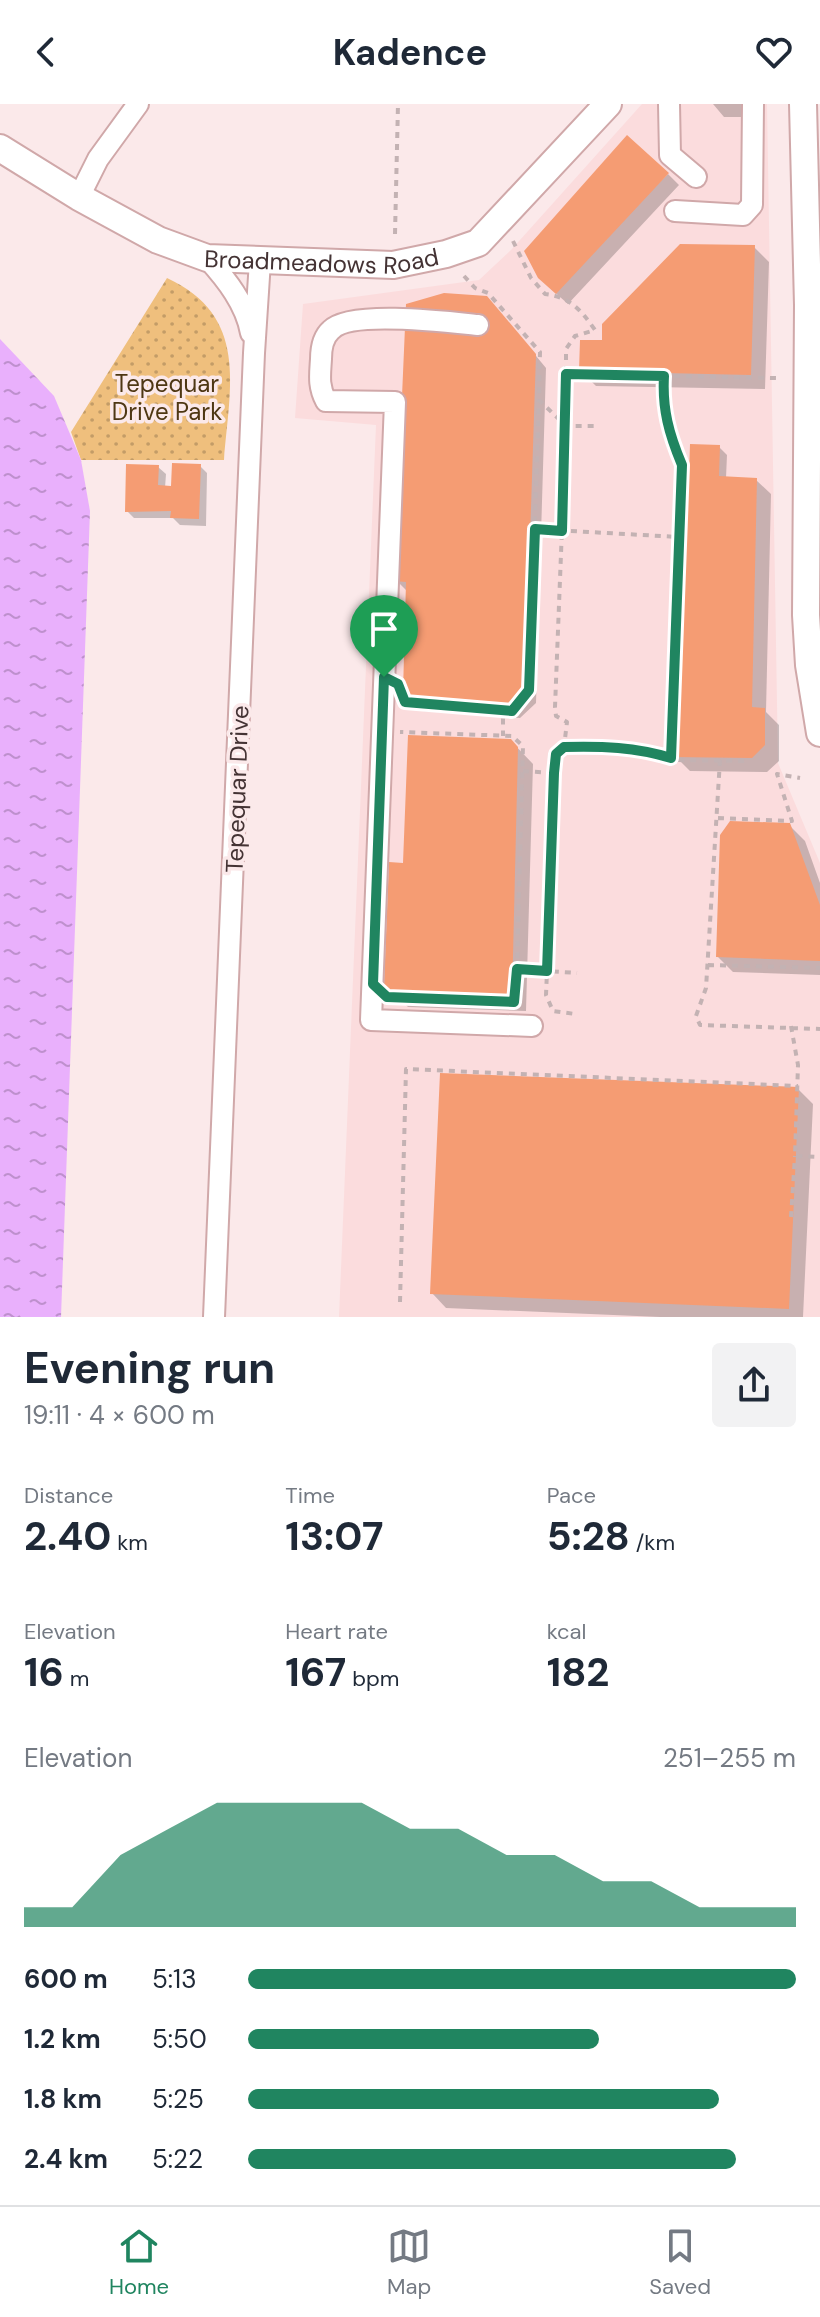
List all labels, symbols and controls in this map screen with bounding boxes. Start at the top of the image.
text: Kadence [333,29,487,76]
icon: back [24,30,68,74]
icon: heart [752,30,796,74]
street label: Broadmeadows Road [204,240,441,281]
park label: Tepequar Drive Park [112,368,222,427]
pin [350,595,418,677]
icon: arrive [362,607,406,651]
street label: Tepequar Drive [219,705,255,873]
text: Evening run [24,1339,275,1397]
button: share [712,1343,796,1427]
text: 19:11 · 4 × 600 m [24,1398,215,1432]
text: Distance [24,1481,113,1510]
text: Time [285,1481,335,1510]
text: Pace [547,1481,596,1510]
text: 2.40 [24,1510,111,1562]
text: 13:07 [285,1510,384,1562]
text: 5:28 [547,1510,630,1562]
text: km [111,1528,148,1557]
text: /km [630,1528,675,1557]
text: Elevation [24,1617,116,1646]
text: Heart rate [285,1617,388,1646]
text: kcal [547,1617,586,1646]
text: 16 [24,1646,64,1698]
text: 167 [285,1646,346,1698]
text: 182 [547,1646,609,1698]
text: m [64,1664,89,1693]
text: bpm [346,1664,399,1693]
text: Elevation [24,1741,132,1775]
text: 251–255 m [663,1741,796,1775]
text: 600 m [24,1962,108,1996]
text: 5:13 [152,1962,197,1996]
text: 1.2 km [24,2022,101,2056]
text: 5:50 [152,2022,207,2056]
text: 1.8 km [24,2082,102,2116]
text: 5:25 [152,2082,204,2116]
text: 2.4 km [24,2142,108,2176]
text: 5:22 [152,2142,203,2176]
tab: Home [109,2224,169,2301]
tab: Map [387,2224,431,2301]
tab: Saved [649,2224,711,2301]

